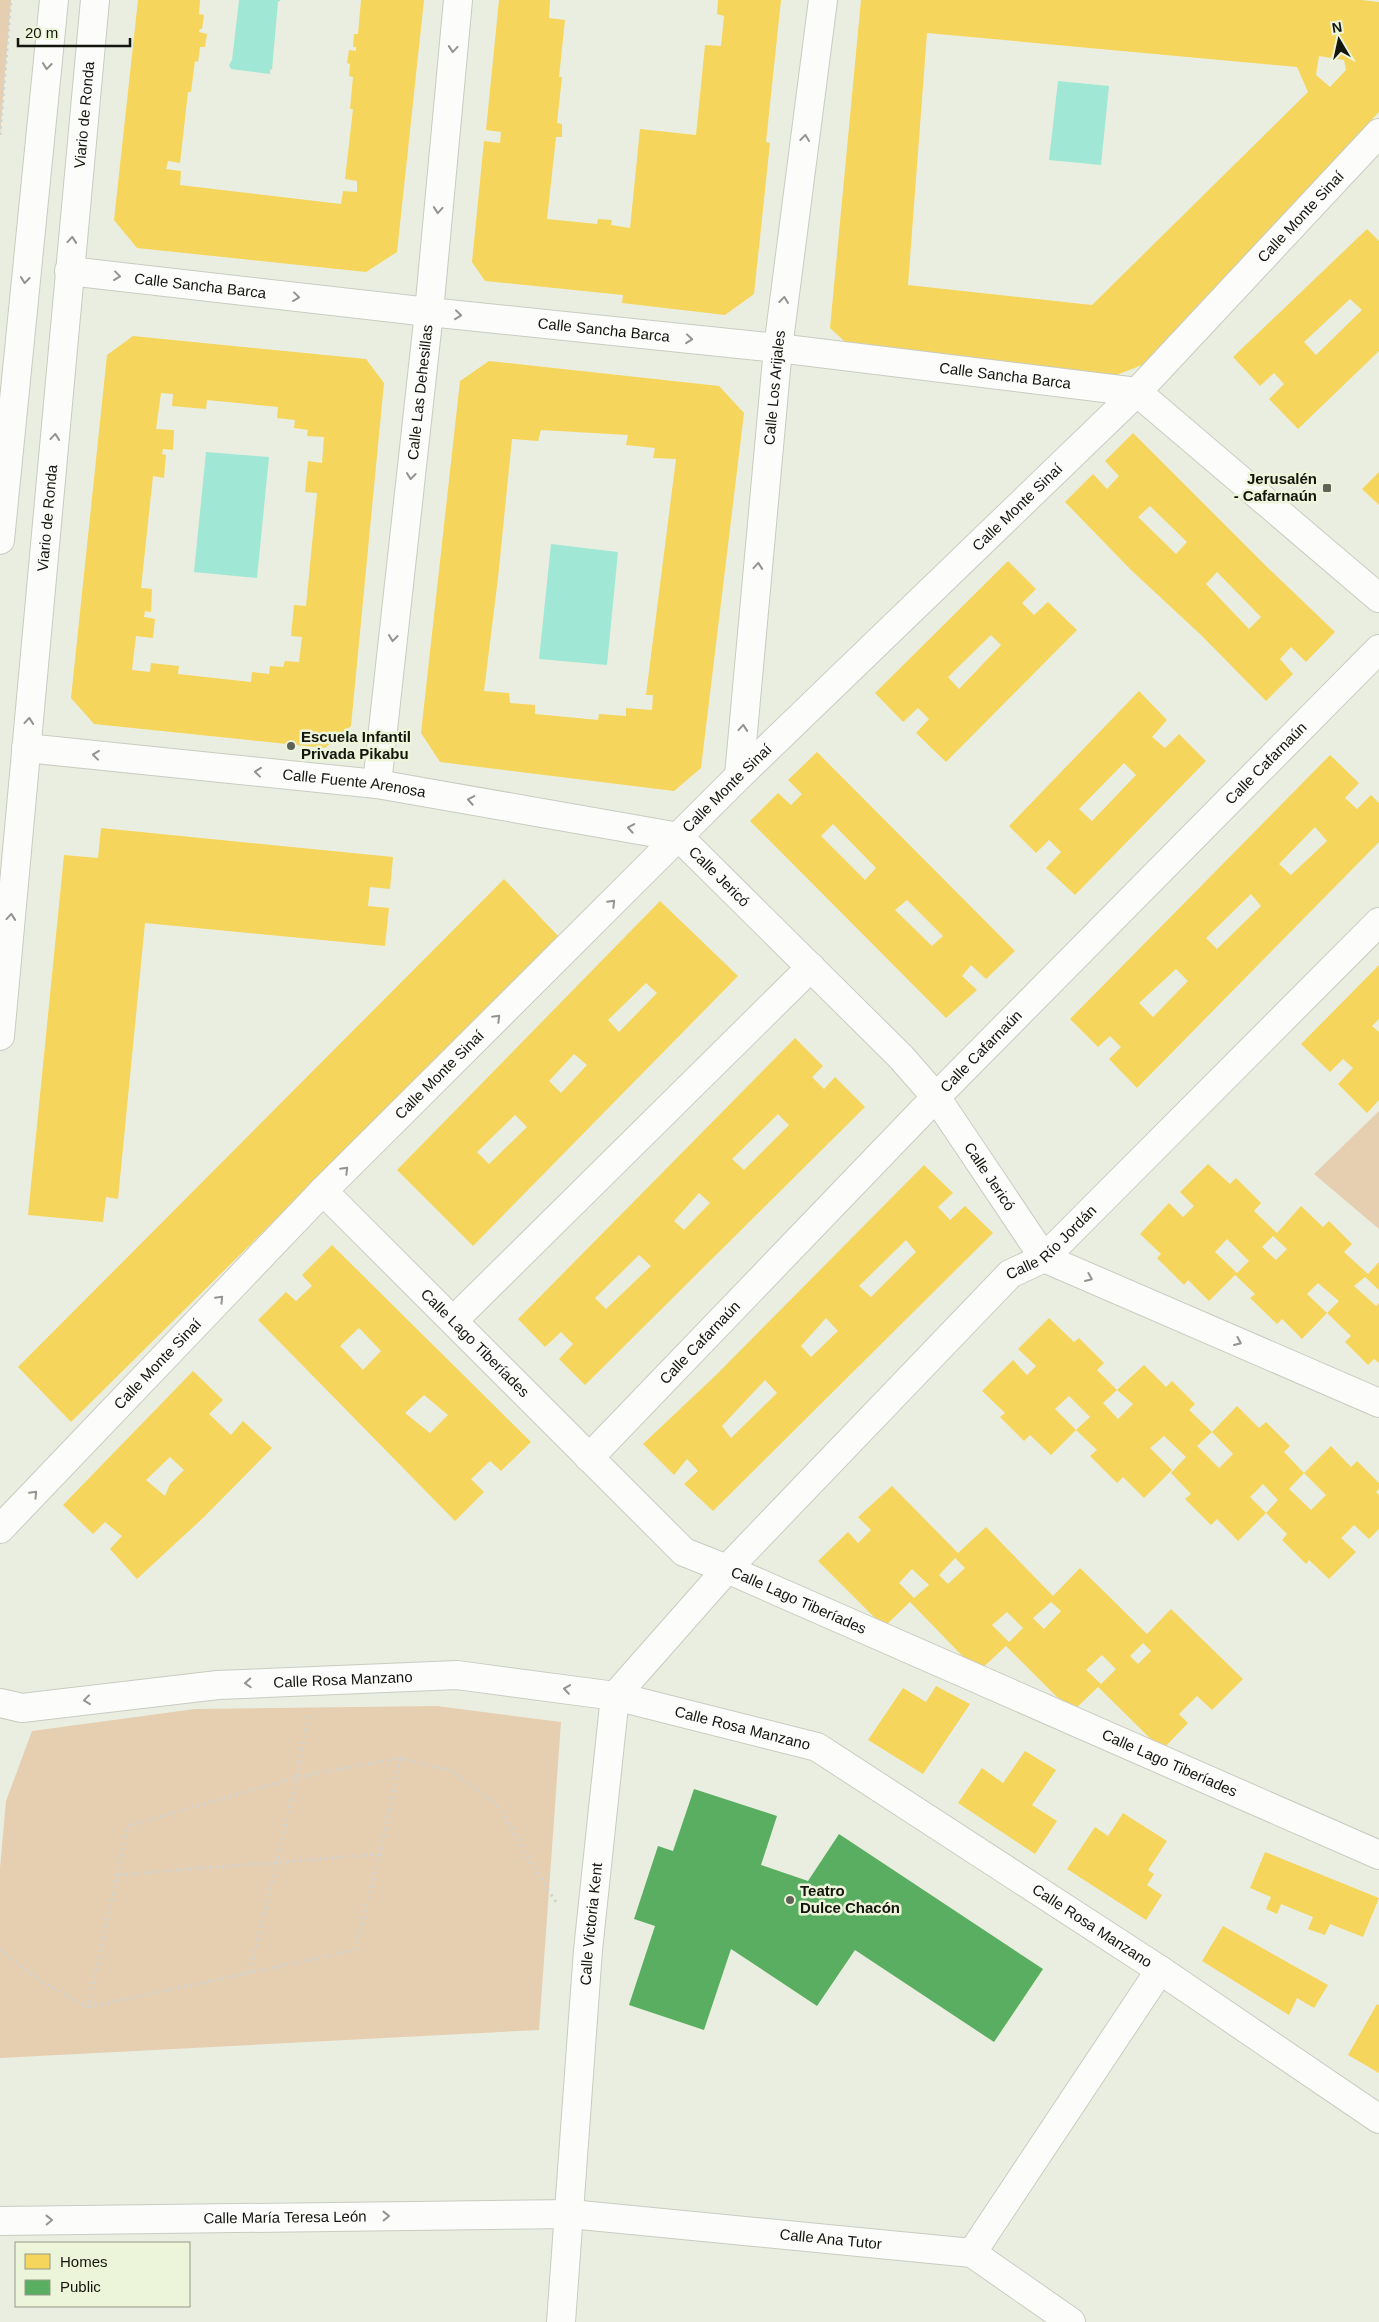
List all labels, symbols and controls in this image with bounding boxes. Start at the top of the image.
scale bar [18,15,130,47]
north arrow [1314,15,1364,65]
text: N [1331,18,1343,36]
text: 20 m [25,24,58,41]
one-way arrow [448,45,459,53]
street label: Viario de Ronda [71,60,97,169]
one-way arrow [42,62,53,70]
one-way arrow [799,134,810,142]
street label: Calle Monte Sinaí [1254,167,1348,266]
one-way arrow [433,207,444,215]
one-way arrow [66,236,77,244]
street label: Calle Sancha Barca [133,269,268,301]
one-way arrow [114,270,122,281]
one-way arrow [20,276,31,284]
one-way arrow [293,291,301,302]
one-way arrow [778,295,789,303]
one-way arrow [454,310,462,321]
street label: Calle Sancha Barca [537,314,671,345]
street label: Calle Las Dehesillas [404,324,436,461]
street label: Calle Los Arijales [760,329,788,446]
one-way arrow [685,333,693,344]
street label: Calle Sancha Barca [938,359,1073,392]
one-way arrow [50,433,61,441]
street label: Calle Monte Sinaí [969,459,1066,554]
street label: Viario de Ronda [34,463,60,572]
place label: Jerusalén - Cafarnaún [1234,470,1317,504]
one-way arrow [406,473,417,481]
marker: Jerusalén - Cafarnaún [1321,482,1333,494]
one-way arrow [752,561,763,569]
one-way arrow [388,634,399,642]
one-way arrow [23,716,34,724]
street label: Calle Cafarnaún [1221,718,1310,808]
one-way arrow [738,723,749,731]
place label: Escuela Infantil Privada Pikabu [301,728,411,762]
marker: Escuela Infantil Privada Pikabu [285,740,297,752]
street label: Calle Monte Sinaí [679,740,775,836]
one-way arrow [92,750,100,761]
street label: Calle Fuente Arenosa [282,765,428,801]
one-way arrow [253,767,261,778]
one-way arrow [466,796,475,806]
one-way arrow [626,824,635,834]
street label: Calle Jericó [686,843,753,910]
one-way arrow [607,900,616,909]
one-way arrow [5,913,16,921]
street label: Calle Cafarnaún [937,1006,1025,1095]
one-way arrow [492,1015,501,1024]
street label: Calle Monte Sinaí [391,1026,488,1122]
street label: Calle Jericó [961,1139,1019,1214]
one-way arrow [339,1167,348,1176]
street label: Calle Río Jordán [1003,1202,1100,1283]
one-way arrow [1084,1271,1093,1282]
street label: Calle Lago Tiberíades [418,1285,533,1400]
one-way arrow [214,1296,223,1305]
street label: Calle Cafarnaún [656,1297,743,1387]
street label: Calle Monte Sinaí [110,1315,205,1413]
one-way arrow [1233,1335,1242,1346]
one-way arrow [28,1491,37,1500]
street label: Calle Lago Tiberíades [729,1563,869,1637]
street label: Calle Rosa Manzano [273,1668,413,1691]
one-way arrow [244,1678,252,1689]
one-way arrow [563,1685,571,1695]
one-way arrow [82,1694,90,1705]
street label: Calle Rosa Manzano [673,1702,812,1753]
street label: Calle Lago Tiberíades [1099,1726,1240,1800]
street label: Calle Victoria Kent [576,1861,605,1986]
street label: Calle Rosa Manzano [1029,1880,1155,1971]
place label: Teatro Dulce Chacón [800,1882,900,1916]
marker: Teatro Dulce Chacón [784,1894,796,1906]
street label: Calle María Teresa León [203,2207,367,2227]
one-way arrow [382,2211,390,2221]
one-way arrow [45,2215,53,2225]
street label: Calle Ana Tutor [779,2225,883,2252]
legend [15,2242,190,2307]
text: Homes [60,2253,108,2270]
text: Public [60,2278,101,2295]

